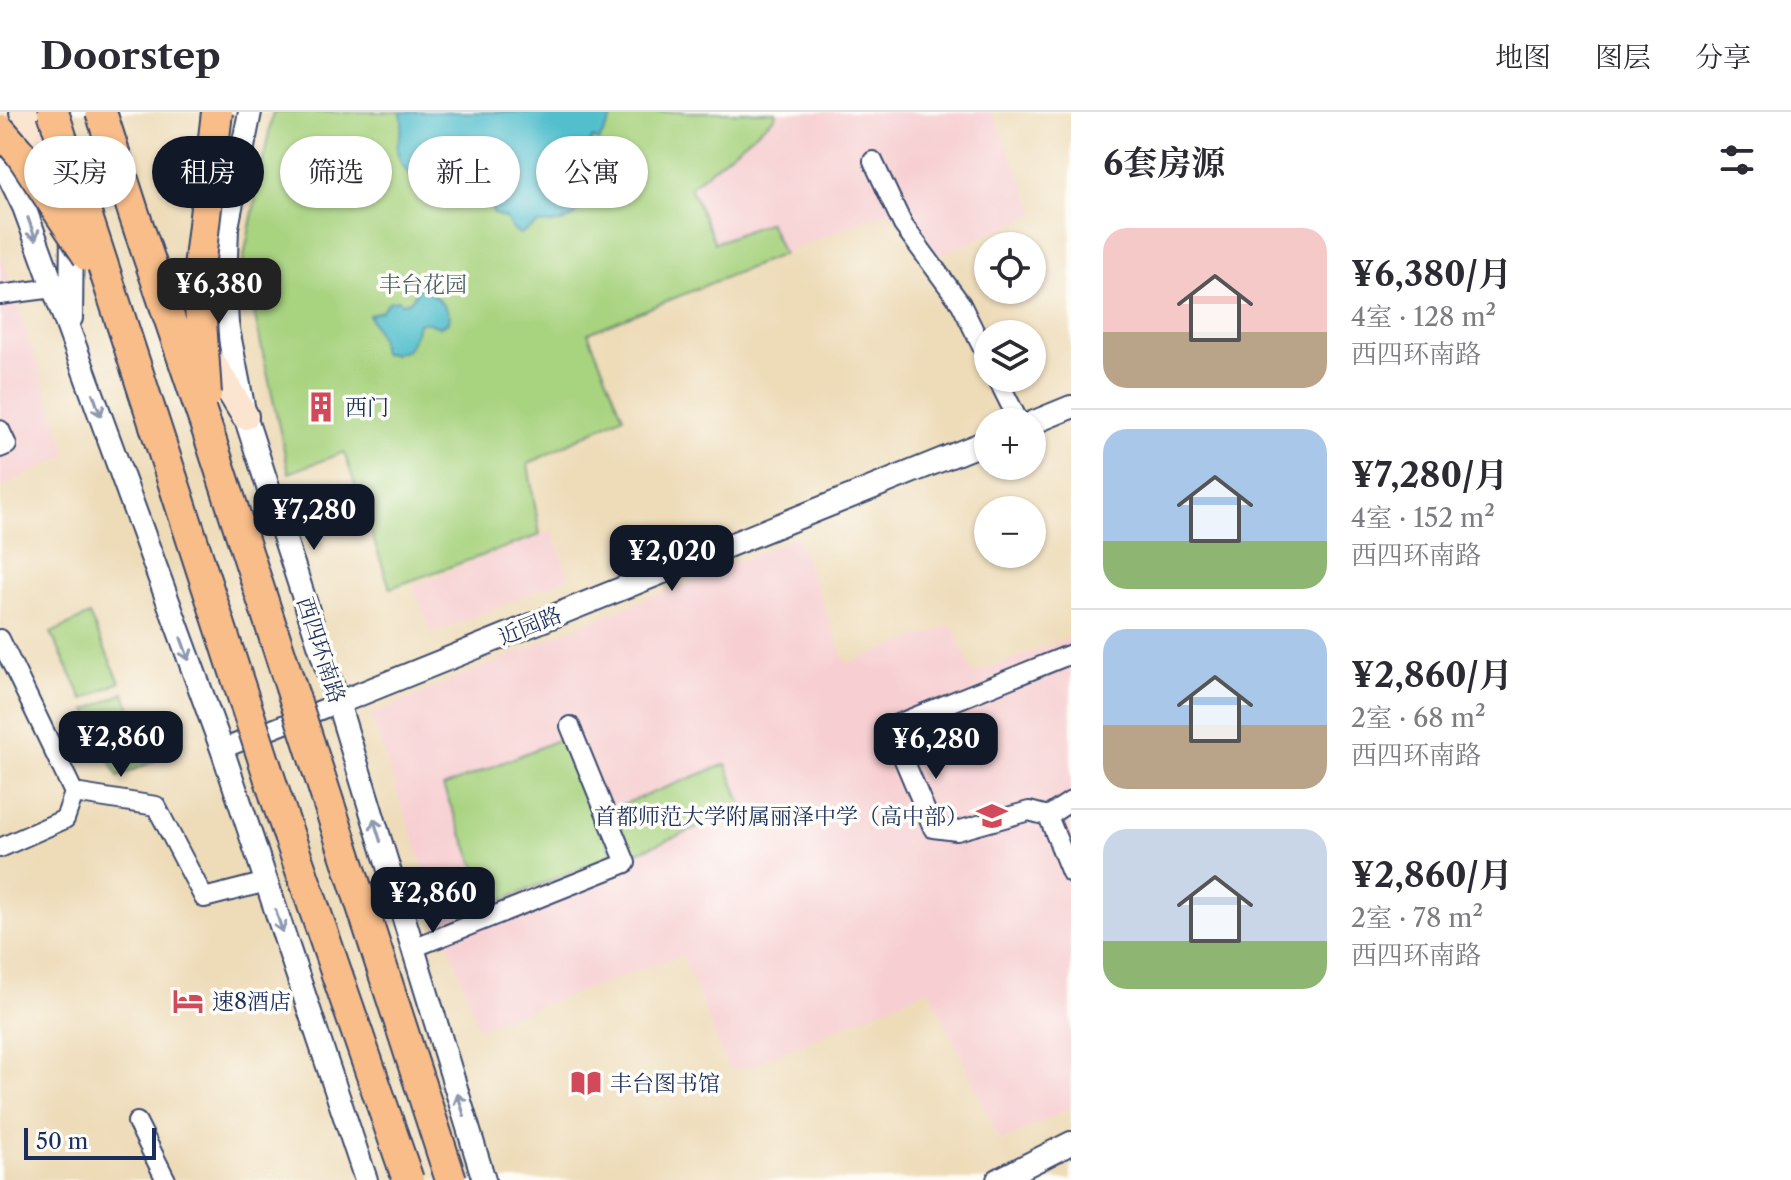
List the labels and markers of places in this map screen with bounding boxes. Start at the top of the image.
pin: ¥6,380 [154,258,284,326]
building icon: 西门 [304,390,338,424]
place label: 西门 [345,394,389,421]
pin: ¥7,280 [249,484,379,552]
pin: ¥2,020 [607,525,737,593]
pin: ¥2,860 [56,711,186,779]
pin: ¥6,280 [871,713,1001,781]
school or university icon: 首都师范大学附属丽泽中学（高中部） [975,799,1009,833]
place label: 首都师范大学附属丽泽中学（高中部） [594,803,968,830]
pin: ¥2,860 [368,867,498,935]
hotel icon: 速8酒店 [171,984,205,1018]
place label: 速8酒店 [212,988,291,1015]
library icon: 丰台图书馆 [569,1066,603,1100]
place label: 丰台图书馆 [610,1070,720,1097]

